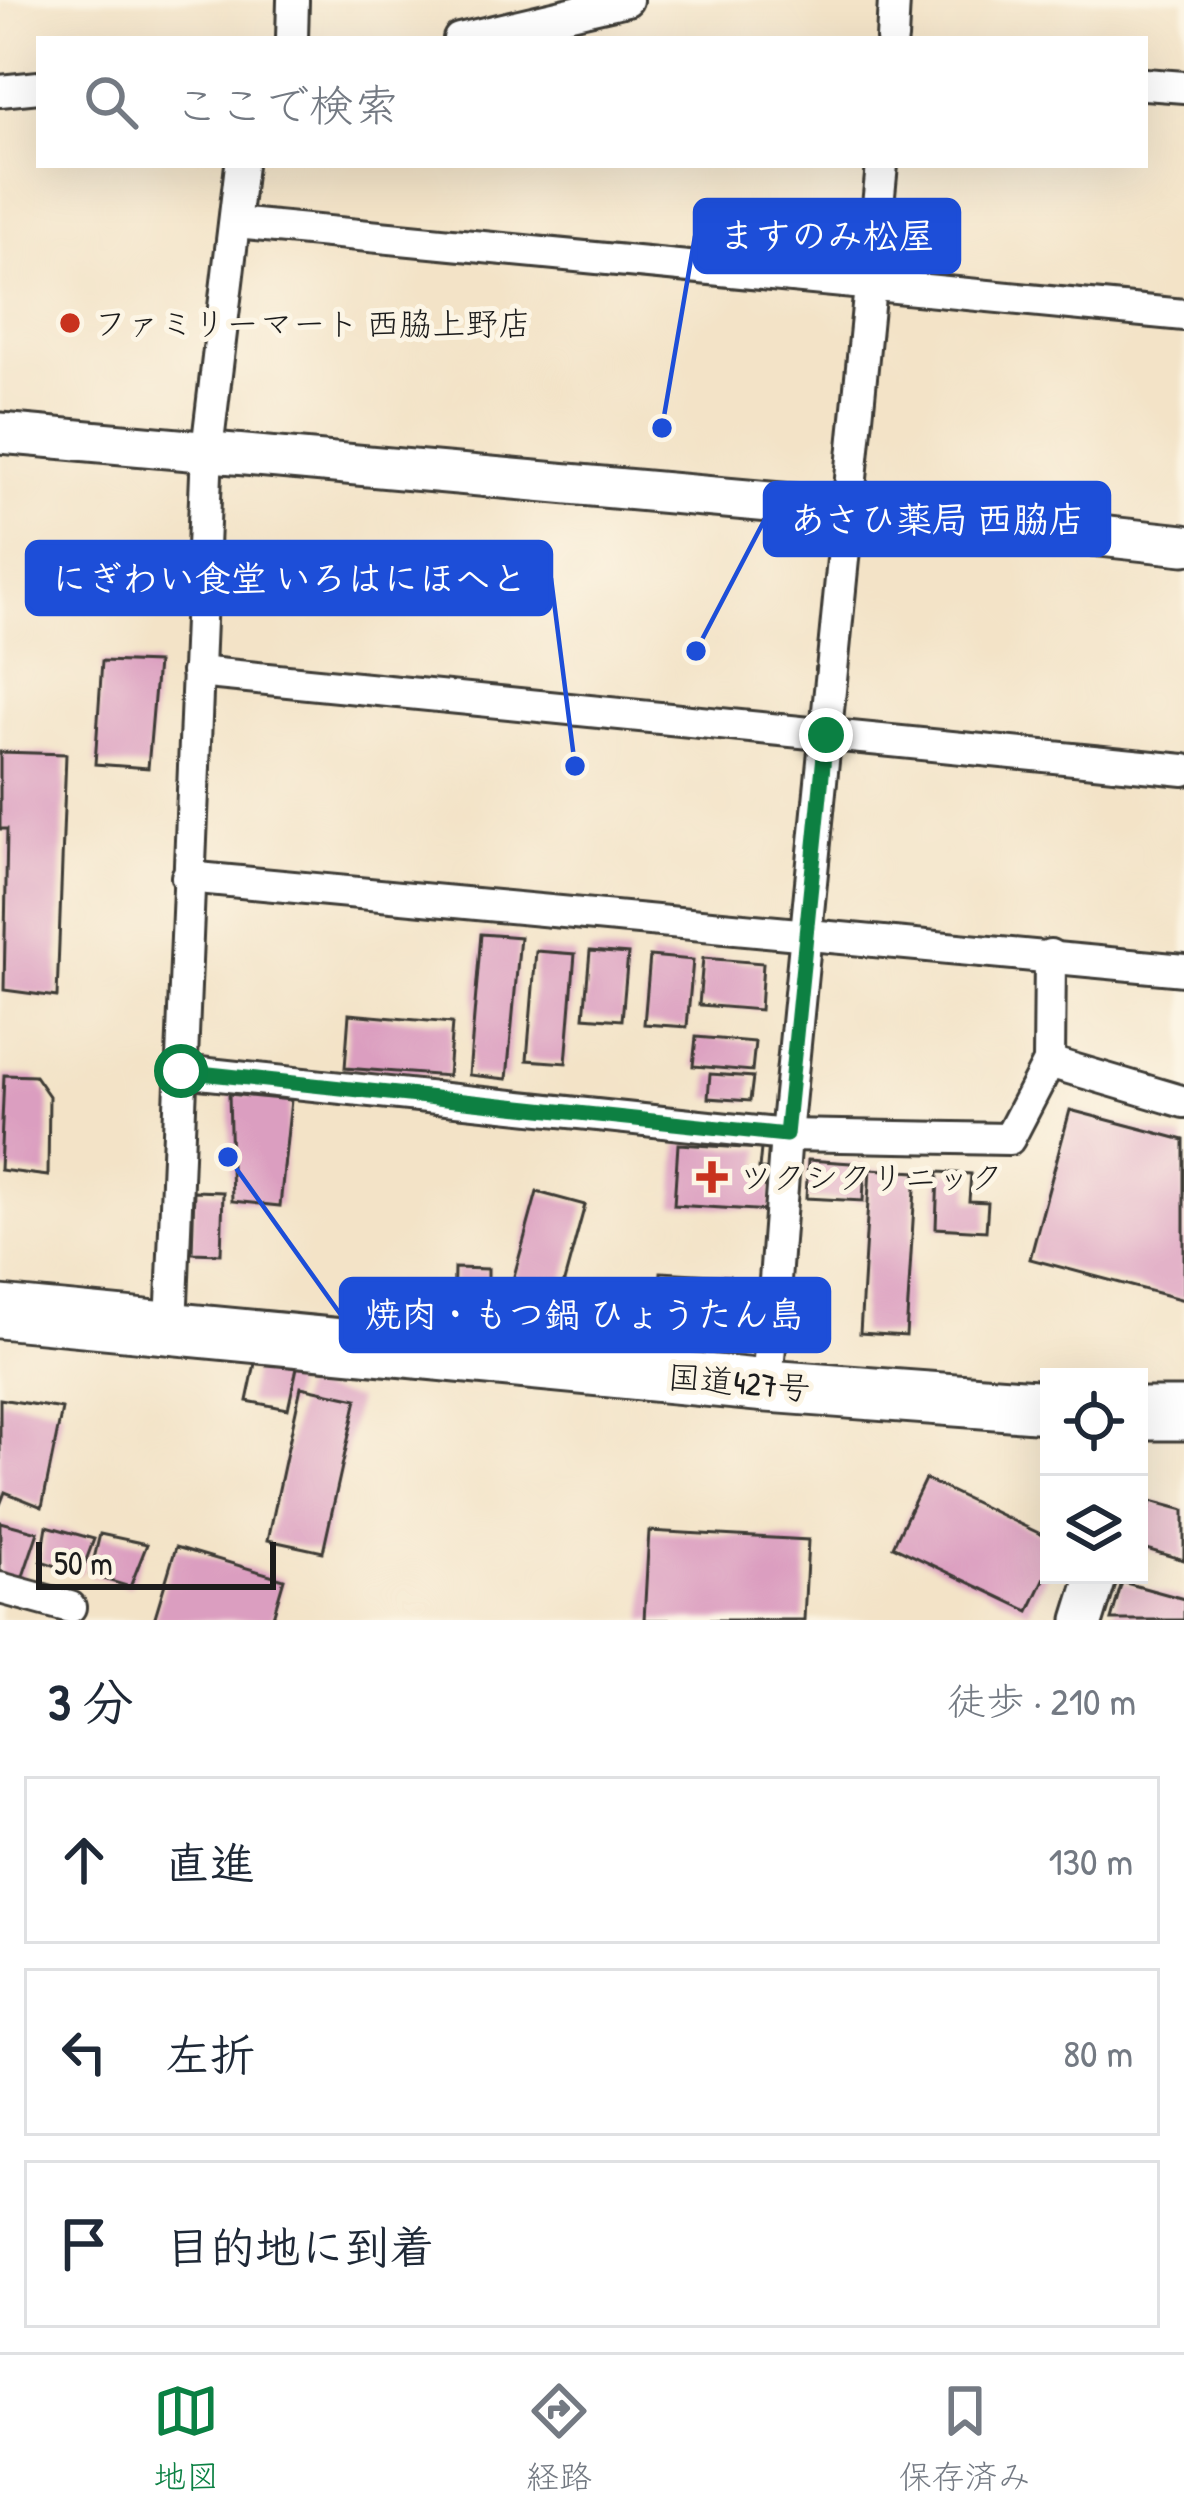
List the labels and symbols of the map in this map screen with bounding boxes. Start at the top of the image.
callout: ますのみ松屋 [695,200,959,272]
text: ますのみ松屋 [719,210,935,259]
place label: ファミリーマート 西脇上野店 [94,301,531,345]
marker: ファミリーマート 西脇上野店 [57,310,83,336]
callout: あさひ薬局 西脇店 [765,483,1109,555]
text: あさひ薬局 西脇店 [789,494,1085,543]
callout: にぎわい食堂 いろはにほへと [27,542,551,614]
text: にぎわい食堂 いろはにほへと [51,553,527,602]
route end [799,708,853,762]
route start [154,1044,208,1098]
place label: ツクシクリニック [739,1155,1003,1199]
marker: ツクシクリニック [696,1161,728,1193]
callout: 焼肉・もつ鍋 ひょうたん島 [341,1279,829,1351]
text: 焼肉・もつ鍋 ひょうたん島 [365,1289,805,1338]
street label: 国道427号 [666,1354,812,1410]
scale bar [36,1536,276,1589]

